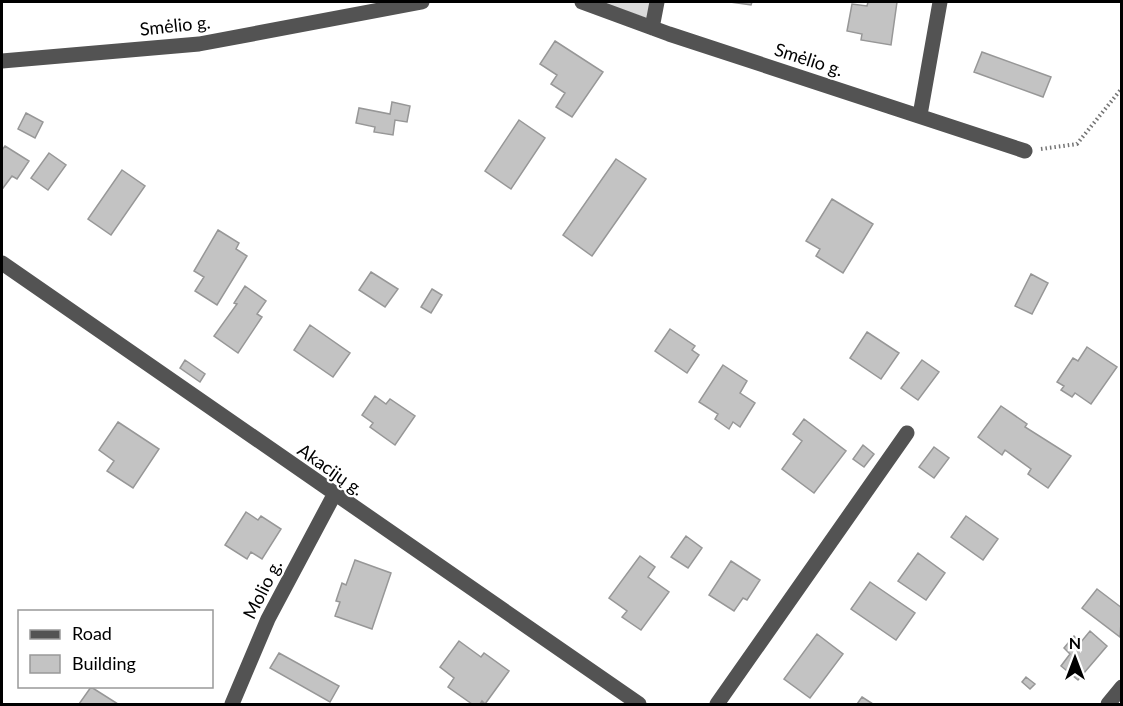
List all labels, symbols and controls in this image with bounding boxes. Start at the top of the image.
street label: Smėlio g. [139,10,211,40]
street label: Smėlio g. [772,38,846,80]
street label: Akacijų g. [294,438,368,500]
street label: Molio g. [238,556,286,622]
legend [18,610,213,688]
text: Road [72,622,112,644]
north arrow [1045,628,1105,688]
text: N [1069,633,1081,652]
text: Building [72,652,136,674]

